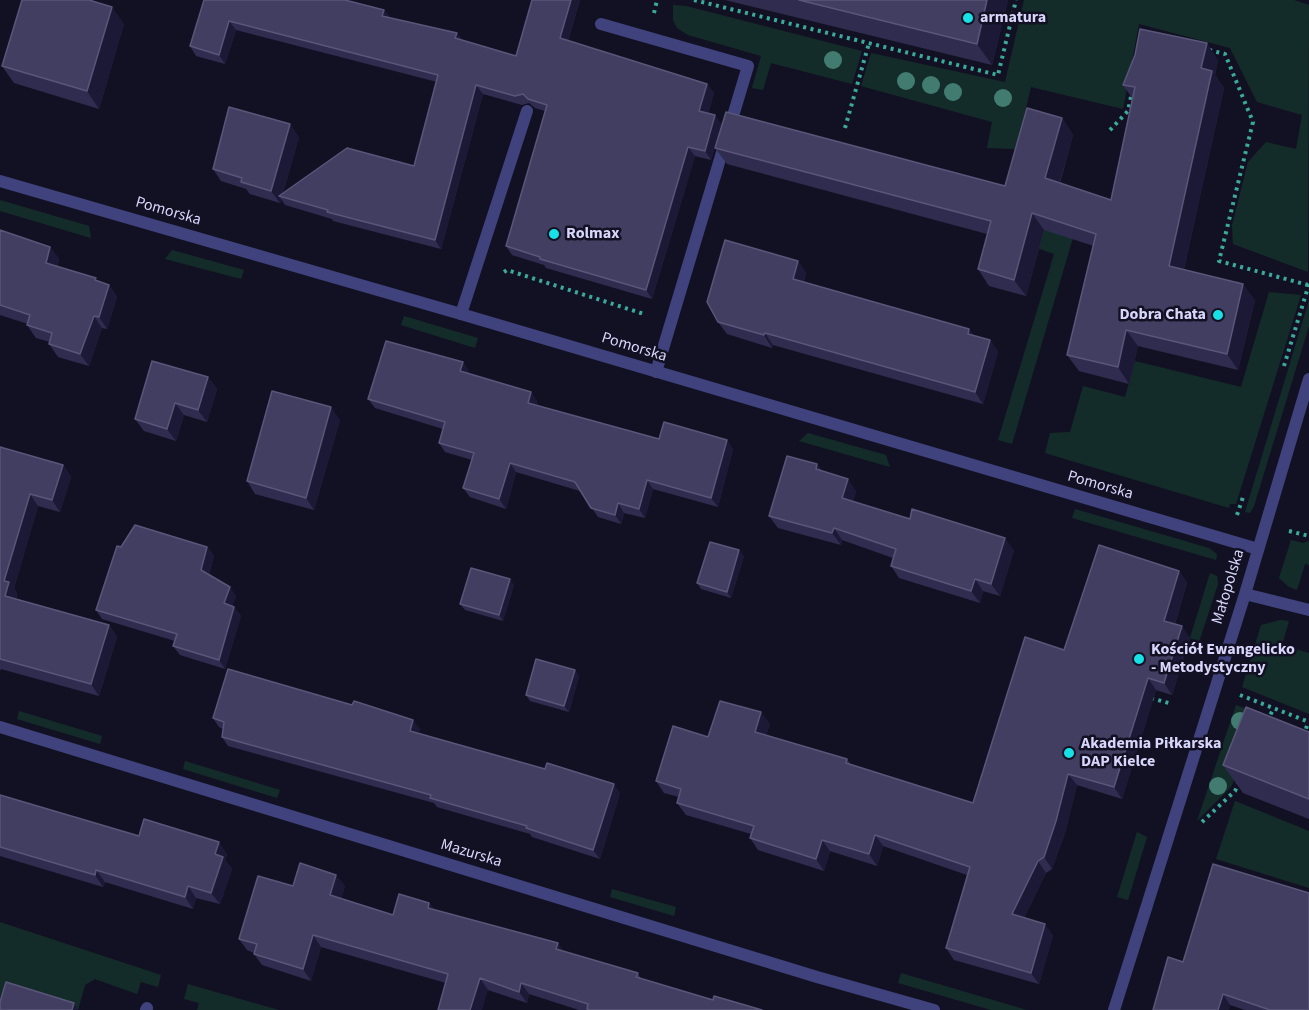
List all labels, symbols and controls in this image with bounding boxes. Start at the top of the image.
place label: armatura [980,8,1046,28]
marker: armatura [961,11,975,25]
street label: Pomorska [133,193,203,231]
place label: Rolmax [566,224,619,244]
marker: Rolmax [547,227,561,241]
place label: Dobra Chata [1119,305,1206,325]
marker: Dobra Chata [1211,308,1225,322]
street label: Pomorska [599,329,669,367]
street label: Pomorska [1065,467,1135,505]
street label: Małopolska [1209,547,1249,627]
place label: Kościół Ewangelicko - Metodystyczny [1151,640,1295,678]
marker: Kościół Ewangelicko - Metodystyczny [1132,652,1146,666]
place label: Akademia Piłkarska DAP Kielce [1081,734,1222,772]
marker: Akademia Piłkarska DAP Kielce [1062,746,1076,760]
street label: Mazurska [438,836,504,872]

